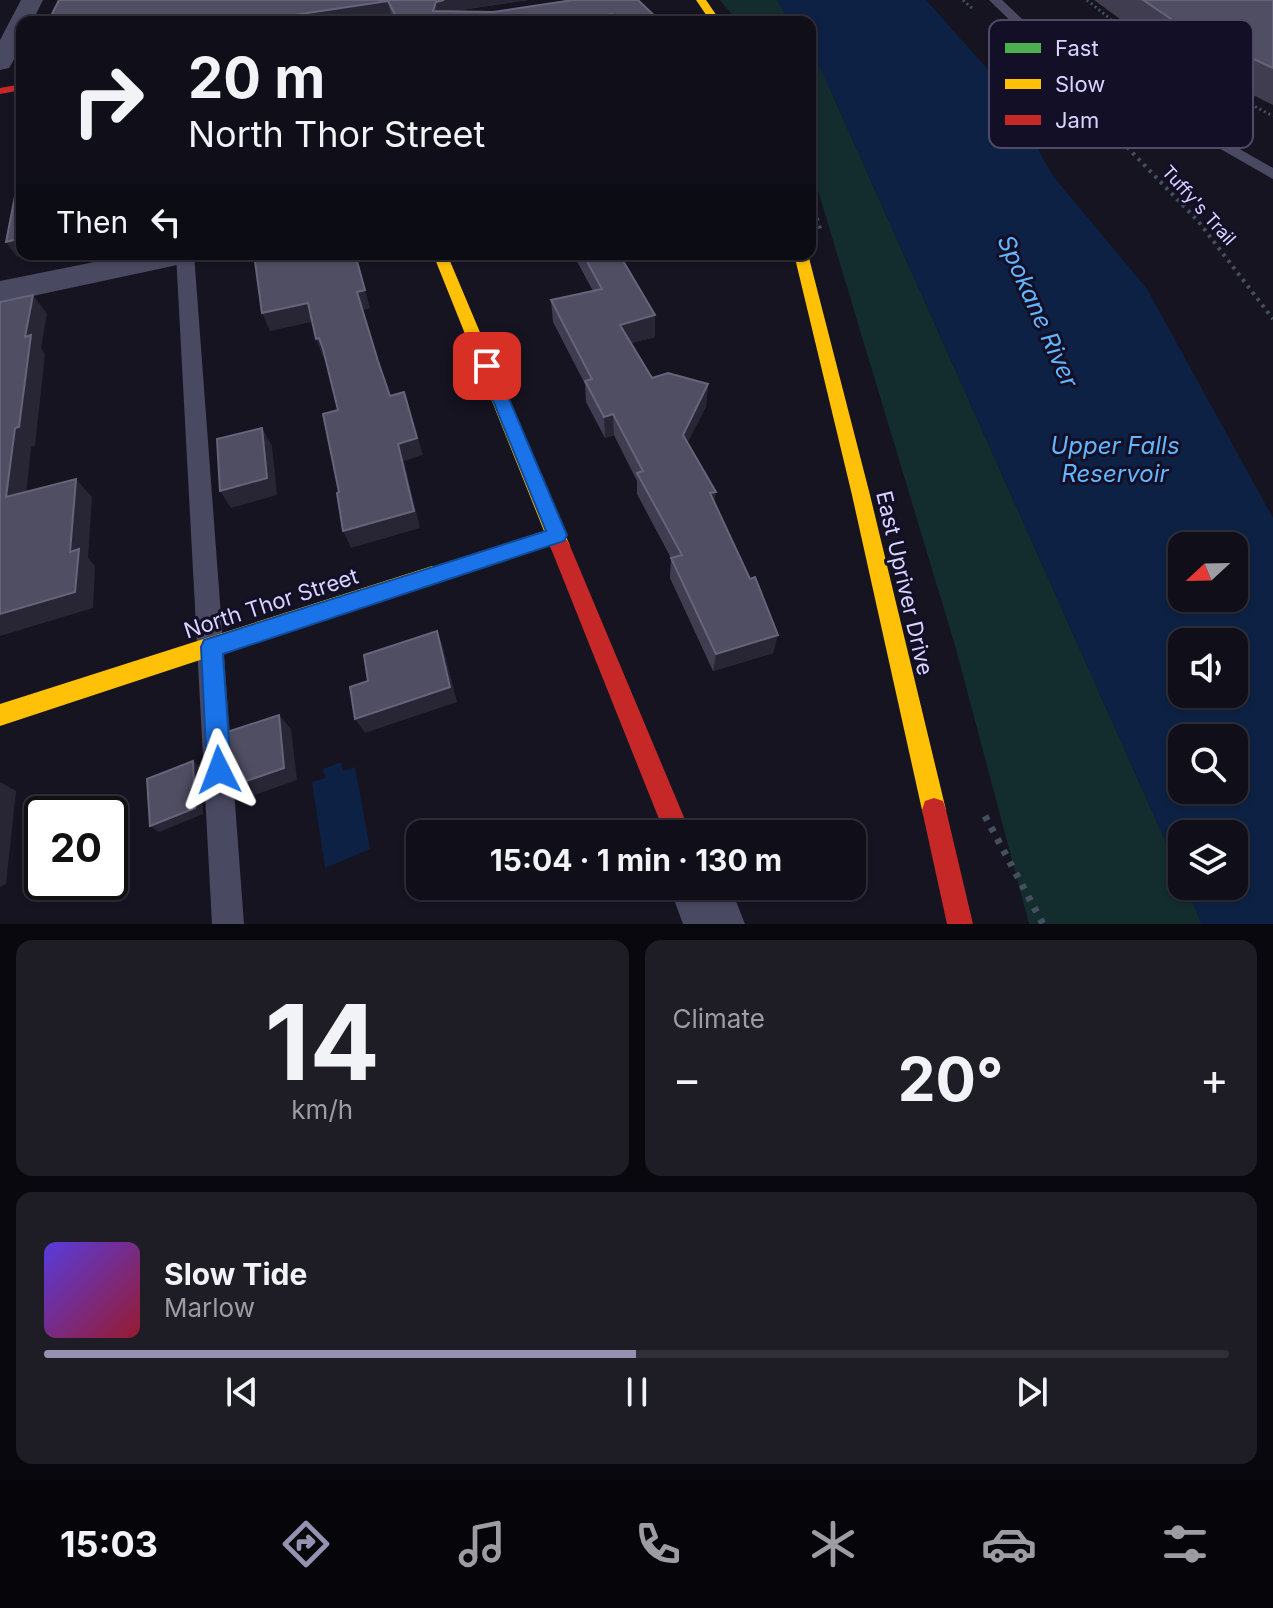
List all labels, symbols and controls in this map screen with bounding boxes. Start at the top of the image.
legend [989,20,1253,148]
text: Fast [1055,35,1099,61]
text: 20 m [188,44,325,112]
icon: right [56,48,160,152]
text: Slow [1055,71,1105,97]
text: Jam [1055,107,1099,133]
text: North Thor Street [188,112,485,156]
street label: Tuffy's Trail [1158,161,1240,249]
icon: left [144,200,188,244]
text: Then [56,204,128,240]
water label: Spokane River [991,230,1085,393]
pin [453,332,521,400]
icon: arrive [465,344,509,388]
water label: Upper Falls Reservoir [1050,431,1180,488]
street label: East Upriver Drive [871,488,939,678]
north arrow [1168,532,1248,612]
map controls [1168,532,1248,900]
street label: North Thor Street [181,563,361,643]
button: sound [1168,628,1248,708]
button: search [1168,724,1248,804]
position arrow [177,728,261,812]
speed limit sign: 20 [24,796,128,900]
button: layers [1168,820,1248,900]
text: 15:04 · 1 min · 130 m [490,842,782,878]
text: 14 [265,979,380,1105]
text: Climate [673,1003,765,1034]
text: 20° [898,1043,1004,1115]
text: − [673,1052,702,1106]
text: + [1200,1052,1229,1106]
text: km/h [291,1094,353,1125]
text: Slow Tide [164,1256,307,1292]
text: Marlow [164,1292,255,1323]
icon: previous [220,1370,264,1414]
icon: pause [615,1370,659,1414]
icon: next [1010,1370,1054,1414]
icon: directions [278,1516,334,1572]
icon: music [454,1516,510,1572]
icon: phone [630,1516,686,1572]
icon: climate [805,1516,861,1572]
icon: car [981,1516,1037,1572]
icon: filters [1157,1516,1213,1572]
text: 15:03 [60,1522,158,1566]

